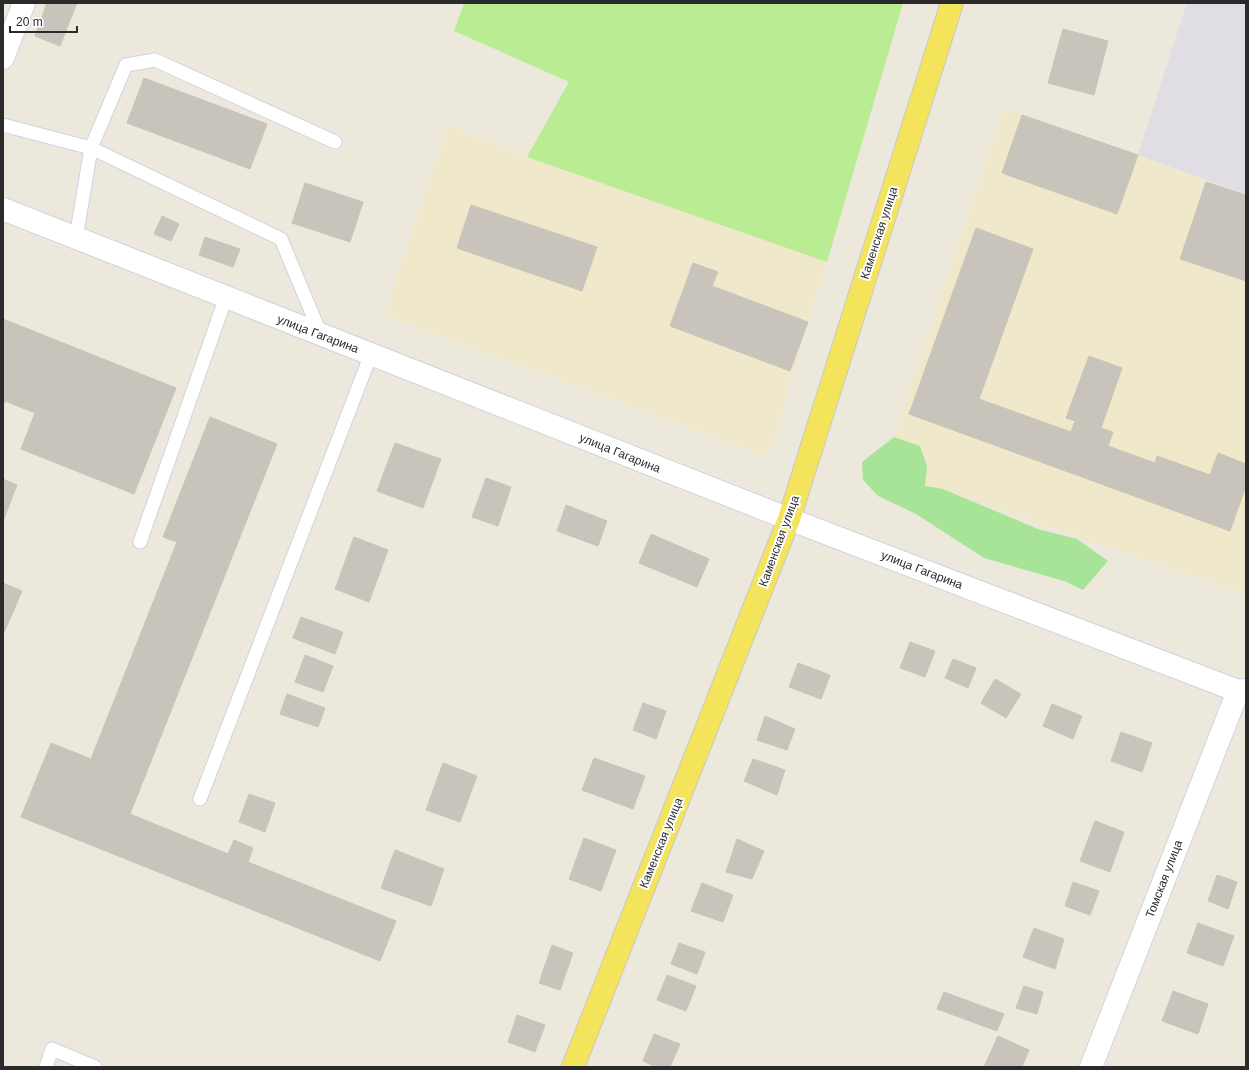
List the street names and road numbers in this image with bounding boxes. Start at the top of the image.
street label: Каменская улица [857,185,901,281]
street label: улица Гагарина [275,312,361,356]
street label: улица Гагарина [577,430,663,476]
street label: Каменская улица [756,493,802,589]
street label: улица Гагарина [879,548,965,592]
street label: Каменская улица [636,795,686,890]
street label: Томская улица [1143,838,1185,920]

